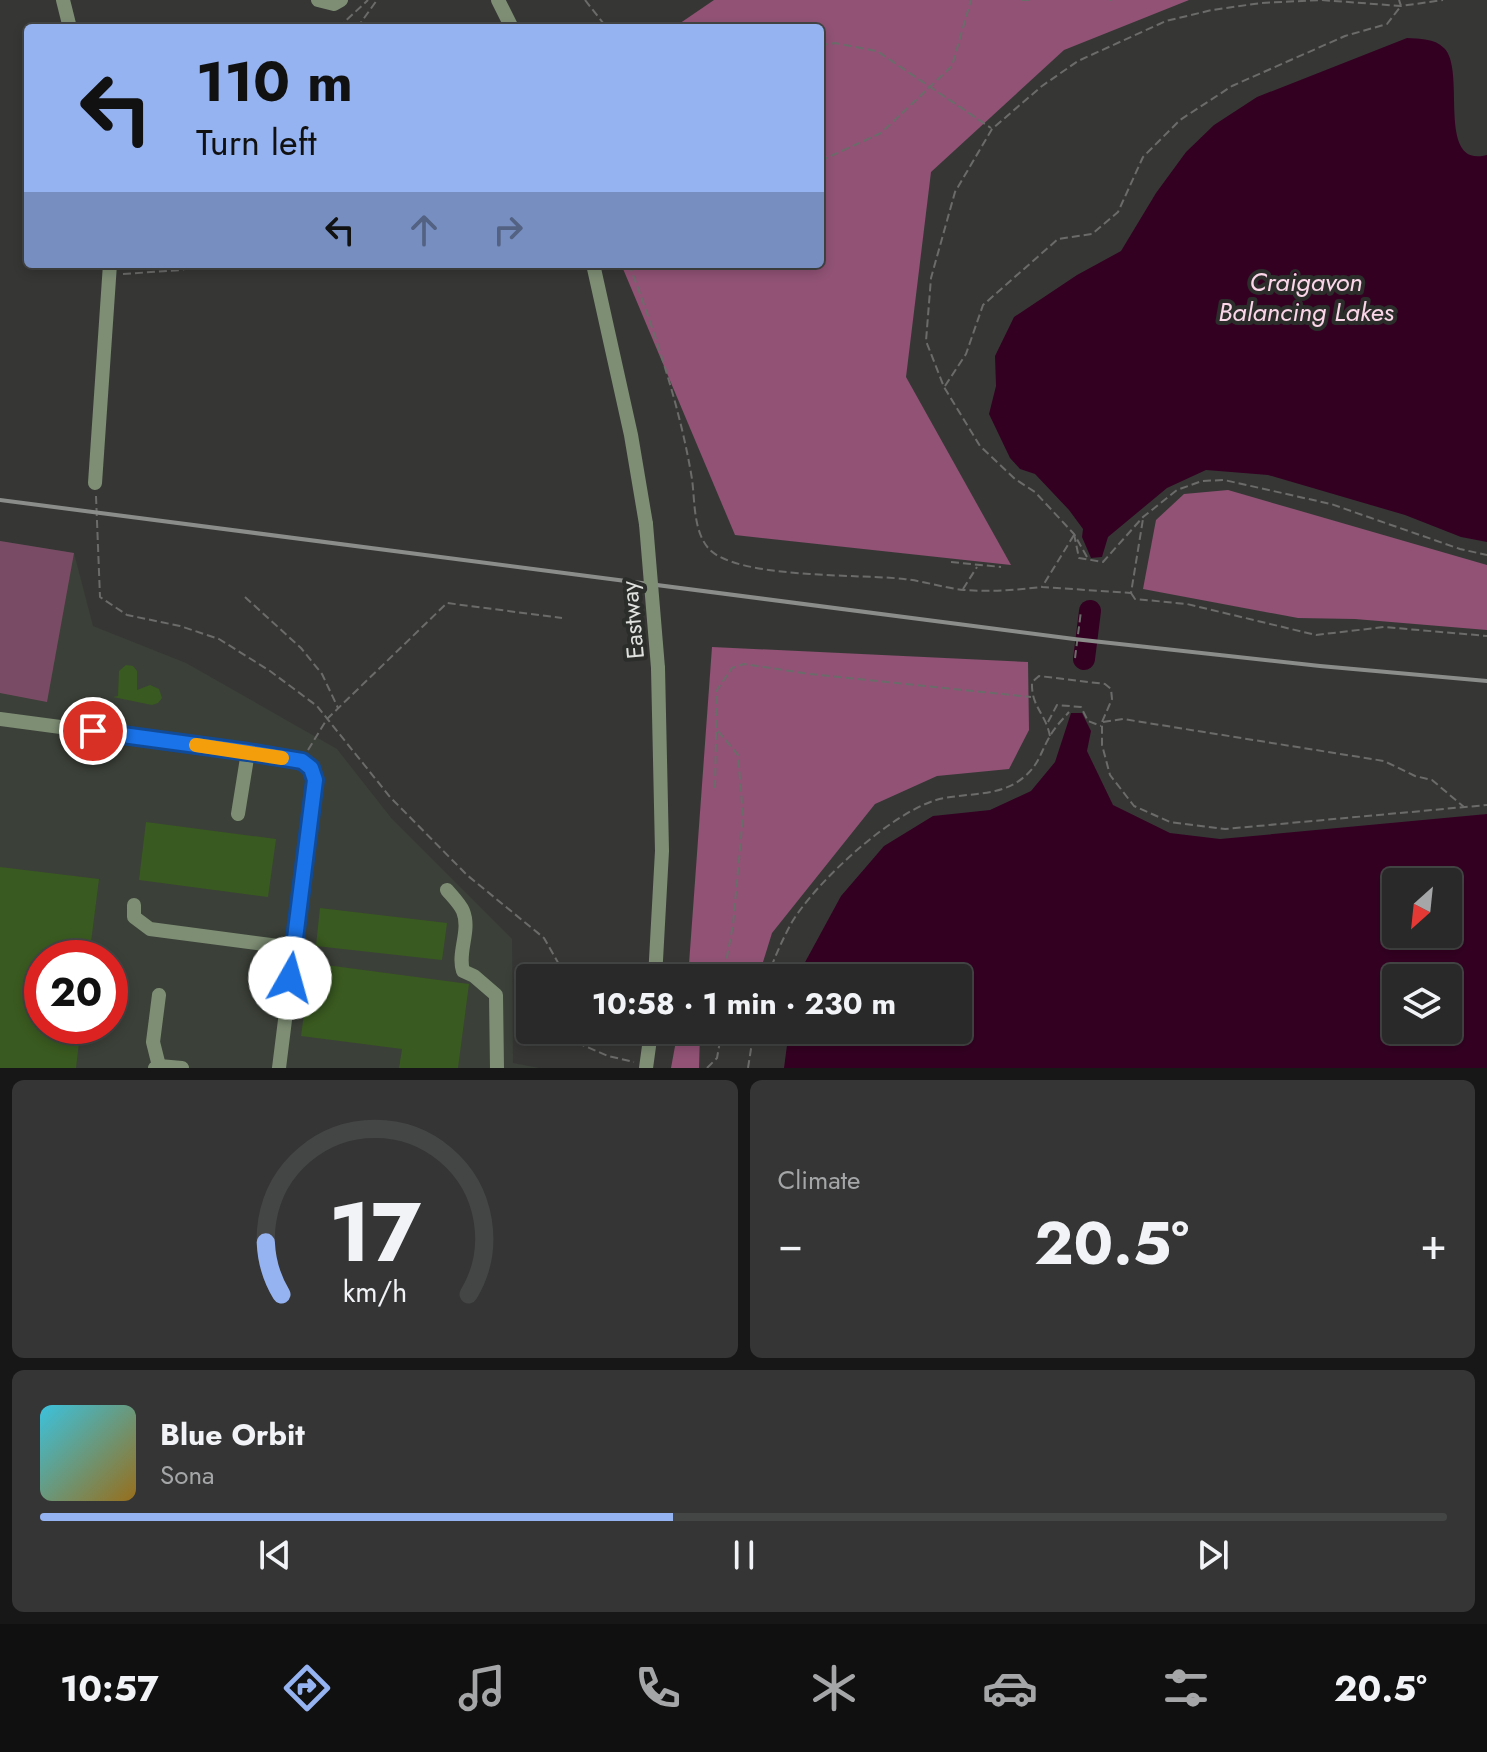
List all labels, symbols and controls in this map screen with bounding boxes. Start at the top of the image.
text: 110 m [196,41,353,122]
icon: left [64,56,168,160]
text: Turn left [196,116,317,168]
icon: left [318,208,362,252]
icon: ahead [402,208,446,252]
icon: right [486,208,530,252]
water label: Craigavon Balancing Lakes [1218,263,1395,331]
street label: Eastway [611,579,653,661]
pin [59,697,127,765]
icon: arrive [71,709,115,753]
north arrow [1382,868,1462,948]
map controls [1382,868,1462,1044]
position arrow [248,936,332,1020]
speed limit sign: 20 [24,940,128,1044]
button: layers [1382,964,1462,1044]
text: 10:58 · 1 min · 230 m [592,982,896,1025]
text: Climate [778,1161,860,1199]
text: 17 [328,1172,421,1292]
text: 20.5° [1034,1200,1189,1287]
text: − [778,1212,803,1276]
text: + [1420,1212,1447,1276]
text: km/h [342,1271,407,1313]
text: Blue Orbit [160,1413,305,1456]
text: Sona [160,1456,215,1494]
icon: previous [253,1533,297,1577]
icon: pause [722,1533,766,1577]
icon: next [1191,1533,1235,1577]
icon: directions [279,1660,335,1716]
icon: music [454,1660,510,1716]
icon: phone [630,1660,686,1716]
icon: climate [806,1660,862,1716]
icon: car [982,1660,1038,1716]
icon: filters [1158,1660,1214,1716]
text: 10:57 [60,1662,159,1714]
text: 20.5° [1334,1662,1427,1714]

